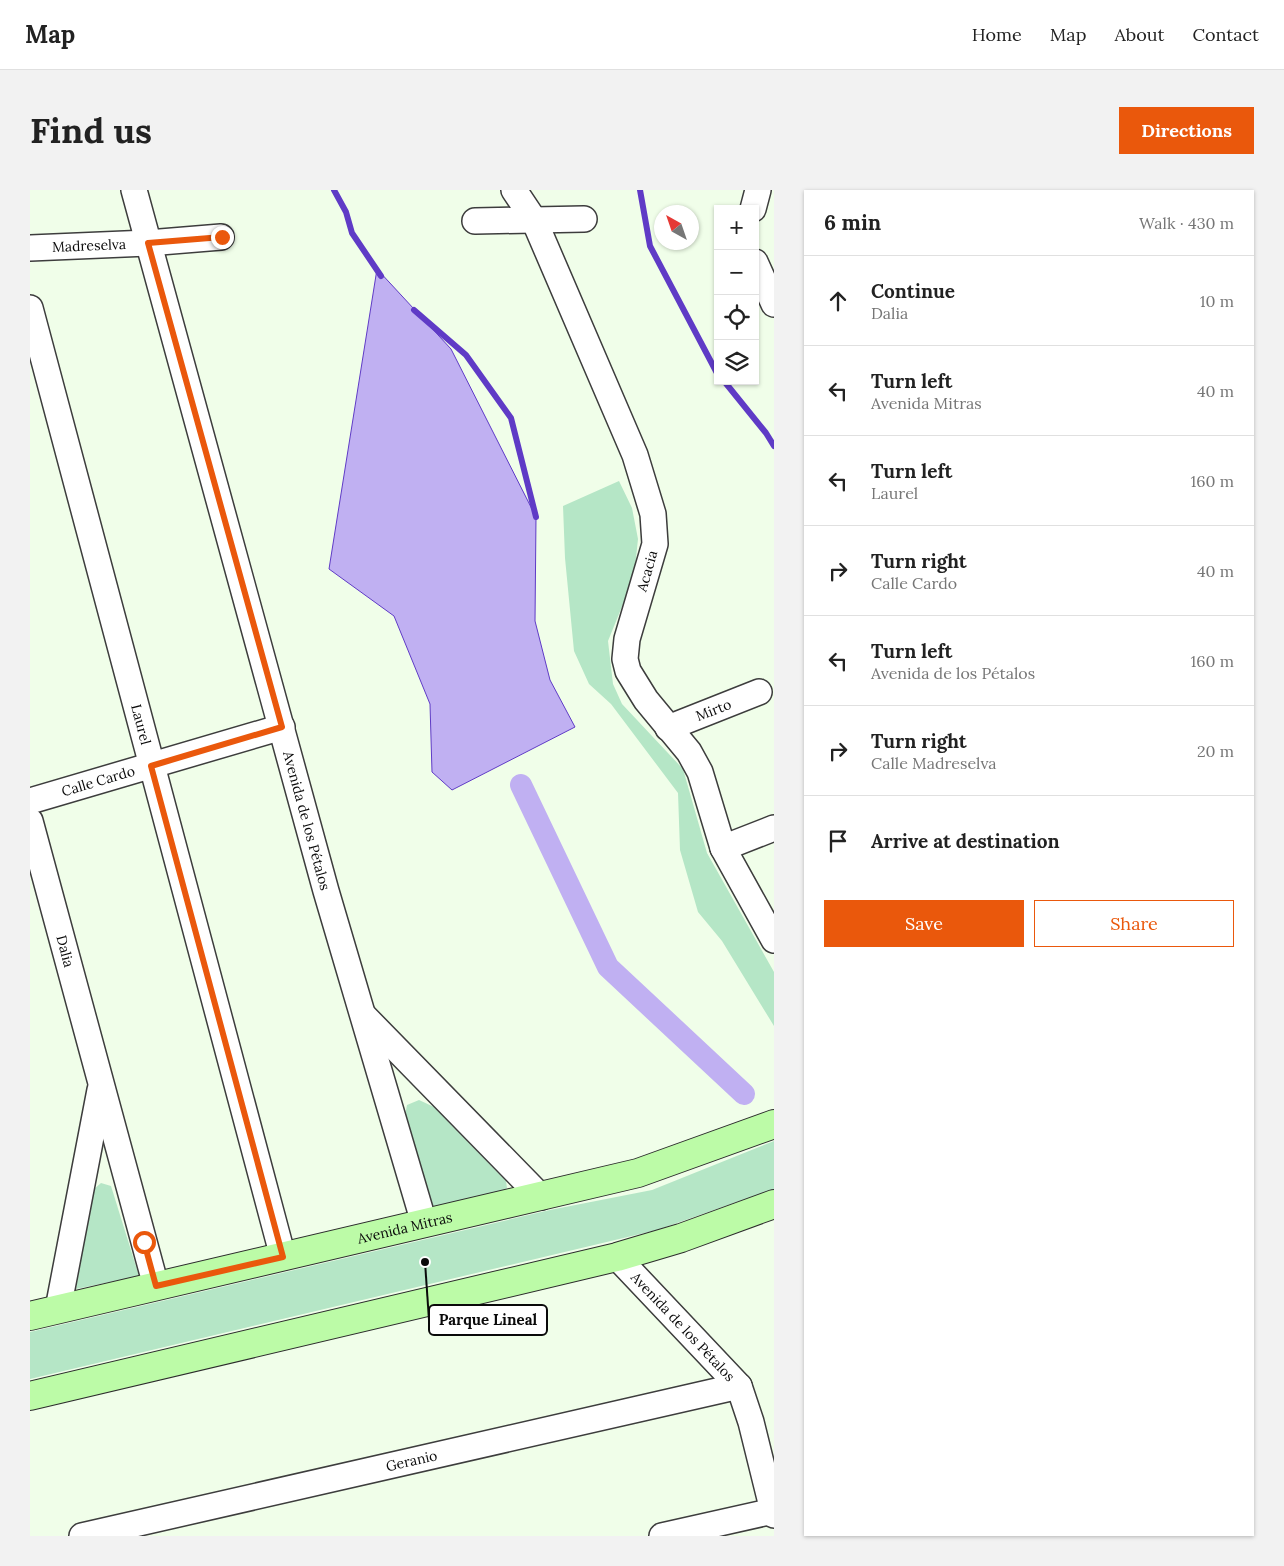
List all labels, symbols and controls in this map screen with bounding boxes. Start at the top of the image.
text: Map [25,19,75,50]
text: Home [972,23,1022,46]
text: Map [1050,23,1086,46]
text: About [1114,23,1164,46]
text: Contact [1192,23,1259,46]
button: Directions [1119,107,1254,154]
text: Find us [30,108,152,153]
north arrow [654,205,699,250]
map controls [714,205,759,385]
button: + [714,205,759,250]
text: 6 min [824,209,881,236]
text: Walk · 430 m [1139,213,1234,233]
route end [211,226,234,249]
street label: Madreselva [52,235,126,256]
button: − [714,250,759,295]
text: Continue [871,279,955,303]
icon: ahead [824,287,852,315]
text: 10 m [1200,291,1234,311]
button: locate [714,295,759,340]
text: Dalia [871,303,908,323]
button: layers [714,340,759,385]
text: Turn left [871,369,952,393]
icon: left [824,377,852,405]
text: 40 m [1197,381,1234,401]
text: Avenida Mitras [871,393,982,413]
text: Turn left [871,459,952,483]
icon: left [824,467,852,495]
text: 160 m [1190,471,1234,491]
text: Laurel [871,483,918,503]
street label: Acacia [632,548,661,595]
text: Turn right [871,549,967,573]
icon: right [824,557,852,585]
text: 40 m [1197,561,1234,581]
text: Calle Cardo [871,573,957,593]
text: Turn left [871,639,952,663]
icon: left [824,647,852,675]
text: 160 m [1190,651,1234,671]
text: Avenida de los Pétalos [871,663,1035,683]
street label: Mirto [693,695,734,725]
street label: Laurel [127,702,155,747]
text: Turn right [871,729,967,753]
icon: right [824,737,852,765]
text: 20 m [1197,741,1234,761]
street label: Avenida de los Pétalos [279,748,334,892]
text: Calle Madreselva [871,753,997,773]
street label: Calle Cardo [59,762,137,800]
icon: arrive [824,827,852,855]
text: Arrive at destination [871,829,1060,853]
button: Save [824,900,1024,947]
button: Share [1034,900,1234,947]
street label: Dalia [52,933,78,969]
street label: Avenida Mitras [355,1208,454,1248]
route start [133,1231,156,1254]
street label: Avenida de los Pétalos [626,1268,739,1385]
callout: Parque Lineal [429,1305,547,1335]
text: Parque Lineal [439,1310,538,1329]
street label: Geranio [384,1446,439,1475]

